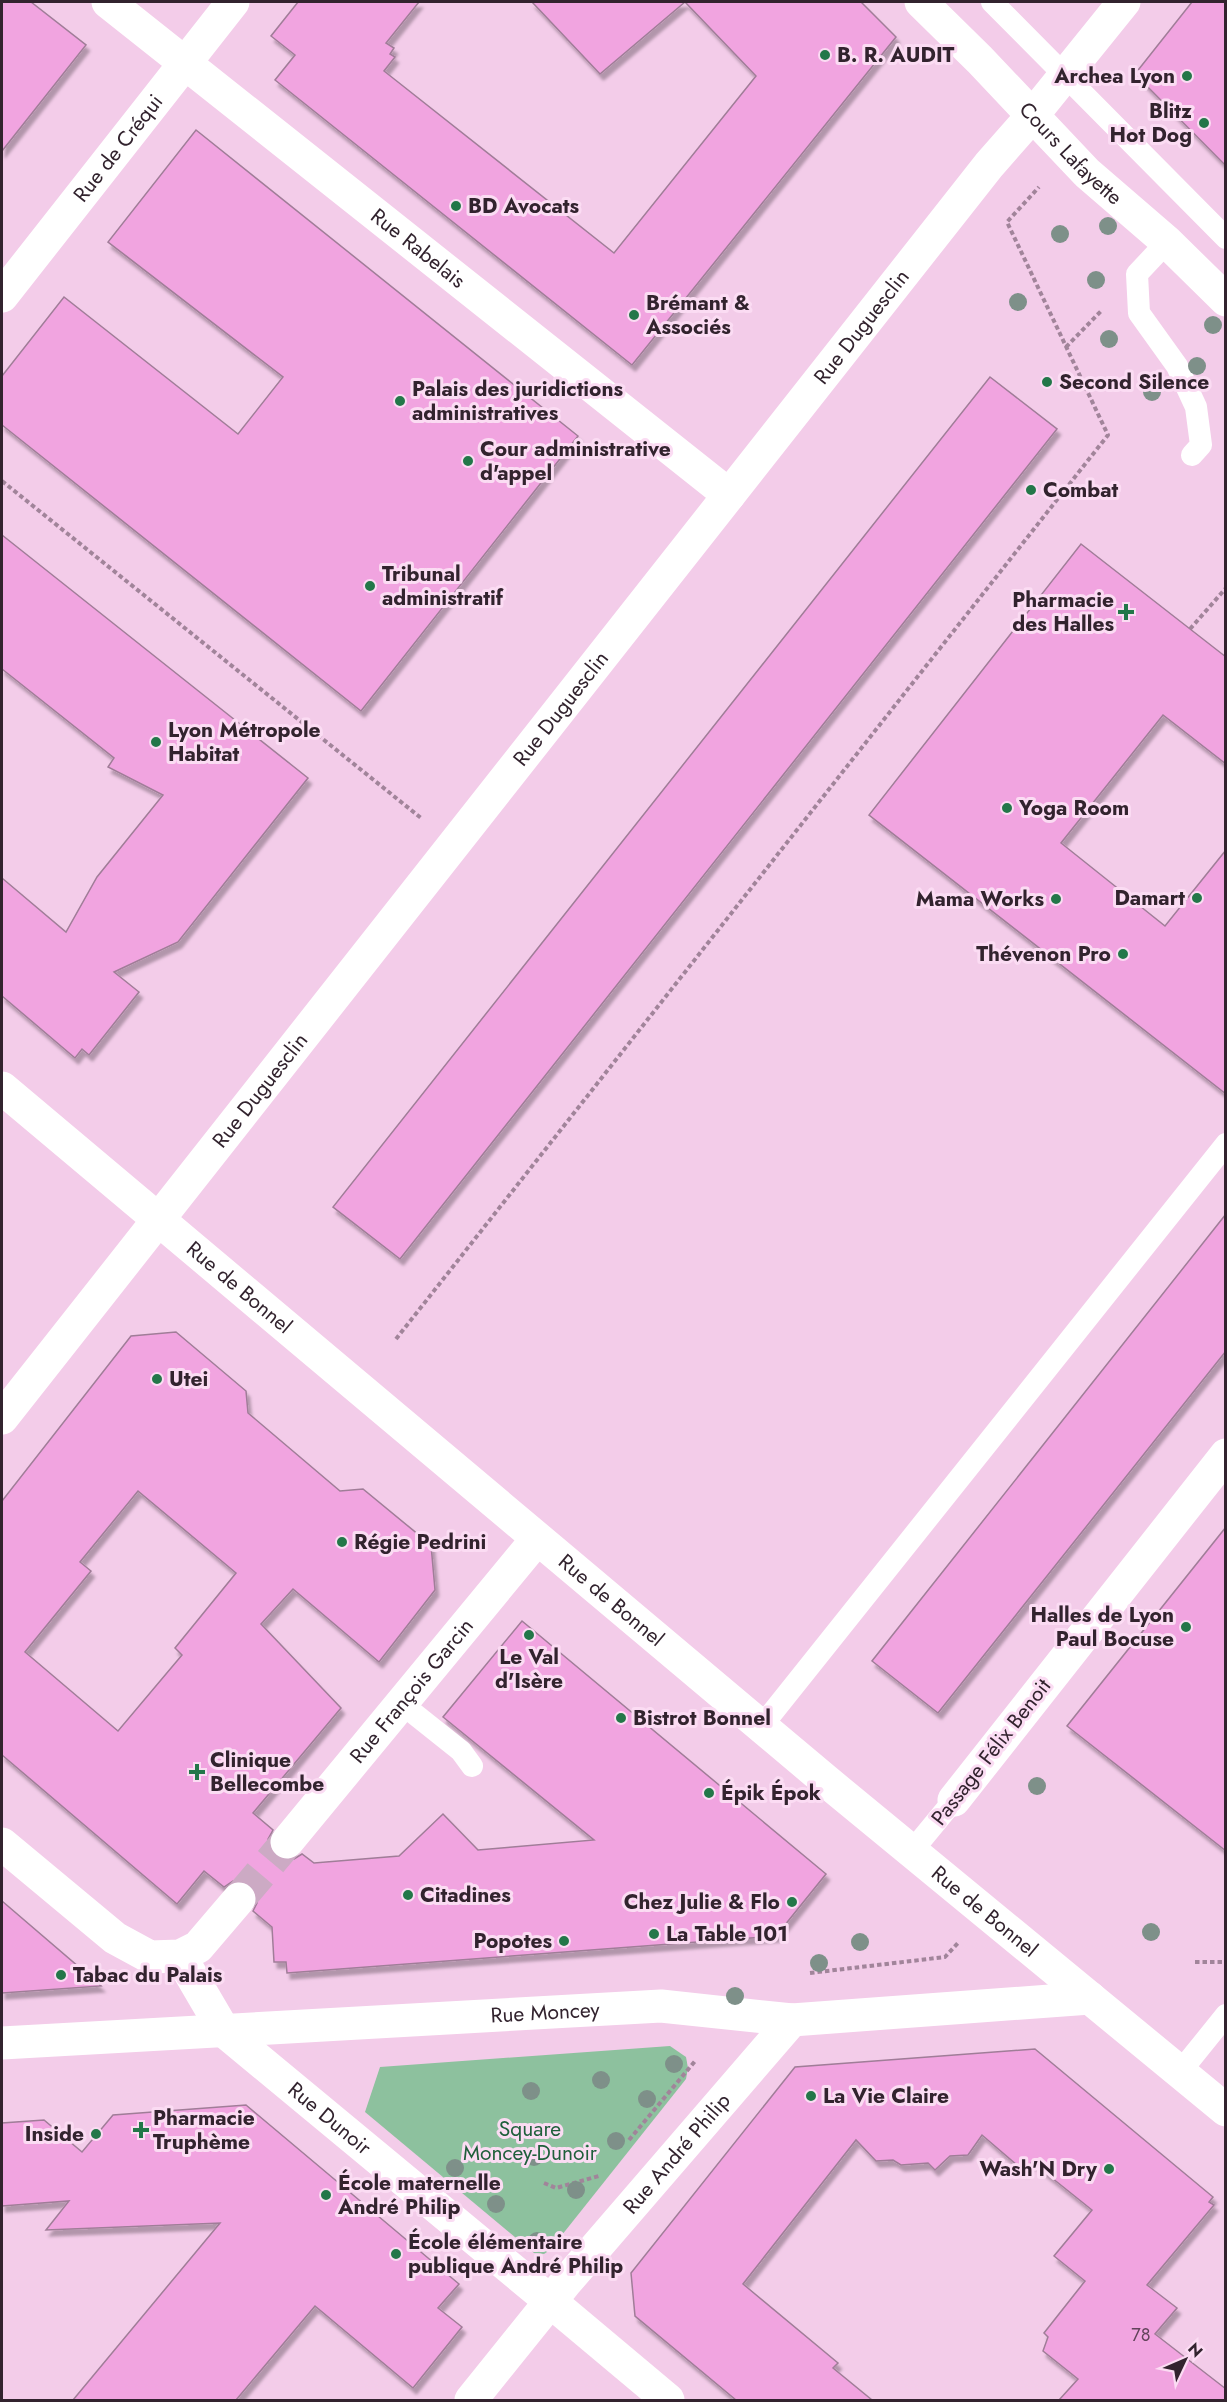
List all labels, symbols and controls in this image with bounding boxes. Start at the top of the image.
place label: B. R. AUDIT [837,40,955,70]
marker: B. R. AUDIT [818,48,832,62]
place label: Archea Lyon [1053,61,1175,91]
marker: Archea Lyon [1180,69,1194,83]
street label: Rue de Créqui [66,88,170,208]
street label: Cours Lafayette [1012,95,1129,212]
place label: Blitz Hot Dog [1110,96,1192,150]
marker: Blitz Hot Dog [1197,116,1211,130]
place label: BD Avocats [468,191,580,221]
marker: BD Avocats [449,199,463,213]
street label: Rue Rabelais [364,201,472,295]
street label: Rue Duguesclin [807,263,916,391]
place label: Brémant & Associés [645,288,750,342]
marker: Brémant & Associés [627,308,641,322]
place label: Second Silence [1059,367,1209,397]
place label: Palais des juridictions administratives [412,374,624,428]
marker: Second Silence [1040,375,1054,389]
marker: Palais des juridictions administratives [393,394,407,408]
place label: Cour administrative d'appel [480,434,671,488]
marker: Cour administrative d'appel [461,454,475,468]
place label: Combat [1043,475,1119,505]
marker: Combat [1024,483,1038,497]
place label: Tribunal administratif [382,559,504,613]
marker: Tribunal administratif [363,579,377,593]
place label: Pharmacie des Halles [1012,585,1114,639]
marker: Pharmacie des Halles [1119,605,1133,619]
street label: Rue Duguesclin [506,645,616,773]
place label: Lyon Métropole Habitat [168,715,321,769]
marker: Lyon Métropole Habitat [149,735,163,749]
place label: Yoga Room [1018,793,1129,823]
marker: Yoga Room [1000,801,1014,815]
place label: Damart [1114,883,1185,913]
place label: Mama Works [916,884,1044,914]
marker: Damart [1190,891,1204,905]
marker: Mama Works [1049,892,1063,906]
place label: Thévenon Pro [976,939,1111,969]
marker: Thévenon Pro [1116,947,1130,961]
street label: Rue Duguesclin [205,1027,315,1154]
street label: Rue de Bonnel [180,1234,299,1341]
place label: Utei [169,1364,208,1394]
marker: Utei [150,1372,164,1386]
place label: Régie Pedrini [354,1527,486,1557]
marker: Régie Pedrini [335,1535,349,1549]
street label: Rue de Bonnel [552,1547,671,1654]
place label: Halles de Lyon Paul Bocuse [1031,1600,1174,1654]
street label: Rue François Garcin [343,1612,481,1770]
marker: Halles de Lyon Paul Bocuse [1179,1620,1193,1634]
marker: Le Val d'Isère [522,1628,536,1642]
place label: Le Val d'Isère [495,1642,563,1696]
street label: Passage Félix Benoit [924,1672,1058,1832]
place label: Bistrot Bonnel [633,1703,771,1733]
marker: Bistrot Bonnel [614,1711,628,1725]
place label: Clinique Bellecombe [210,1745,324,1799]
marker: Clinique Bellecombe [188,1763,206,1781]
place label: Épik Épok [721,1778,821,1808]
marker: Épik Épok [702,1786,716,1800]
street label: Rue de Bonnel [925,1858,1044,1964]
place label: Citadines [420,1880,511,1910]
place label: Chez Julie & Flo [624,1887,780,1917]
marker: Citadines [401,1888,415,1902]
marker: Chez Julie & Flo [785,1895,799,1909]
place label: La Table 101 [666,1919,788,1949]
place label: Popotes [474,1926,552,1956]
marker: La Table 101 [647,1927,661,1941]
marker: Popotes [557,1934,571,1948]
place label: Tabac du Palais [73,1960,223,1990]
marker: Tabac du Palais [54,1968,68,1982]
street label: Rue Moncey [490,1994,601,2031]
street label: Rue Dunoir [281,2075,378,2163]
place label: La Vie Claire [823,2081,949,2111]
street label: Rue André Philip [616,2087,737,2221]
marker: La Vie Claire [804,2089,818,2103]
place label: Pharmacie Truphème [153,2103,255,2157]
park label: Square Moncey-Dunoir [463,2114,598,2168]
place label: Inside [25,2119,84,2149]
marker: Pharmacie Truphème [134,2123,148,2137]
marker: Inside [89,2127,103,2141]
place label: Wash'N Dry [980,2154,1098,2184]
marker: Wash'N Dry [1102,2162,1116,2176]
place label: École maternelle André Philip [337,2168,501,2222]
marker: École maternelle André Philip [319,2188,333,2202]
place label: École élémentaire publique André Philip [408,2227,623,2281]
marker: École élémentaire publique André Philip [389,2247,403,2261]
house number: 78 [1131,2322,1151,2348]
north arrow [1155,2330,1215,2390]
text: N [1183,2337,1208,2362]

